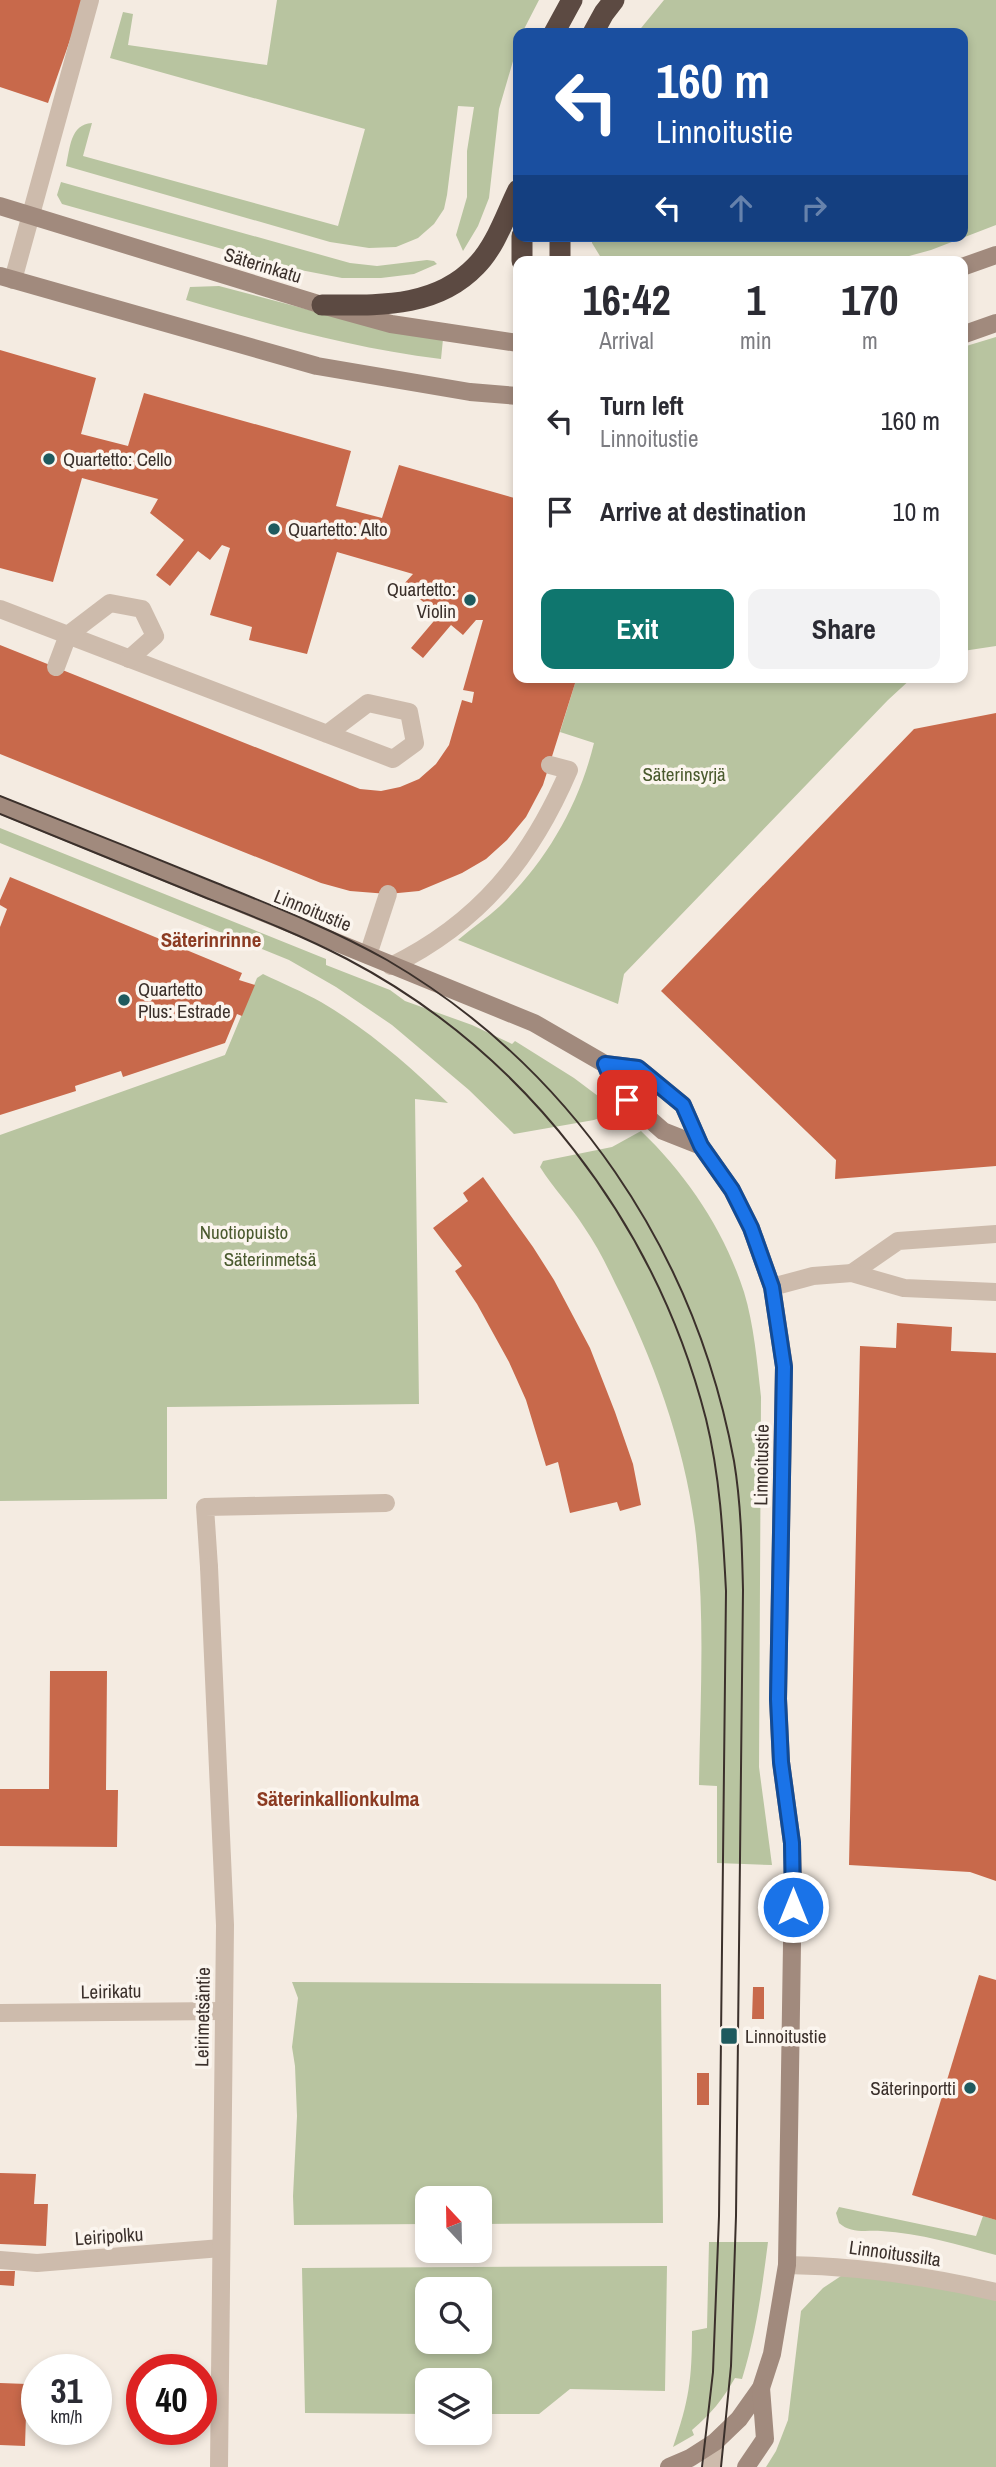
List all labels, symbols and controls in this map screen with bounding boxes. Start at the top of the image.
text: 160 m [656,47,770,113]
icon: left [541,56,632,147]
text: Linnoitustie [656,110,793,153]
icon: left [649,189,687,227]
icon: ahead [722,189,760,227]
icon: right [795,189,833,227]
street label: Säterinkatu [221,241,305,289]
text: 16:42 [583,272,671,328]
text: 1 [746,272,765,328]
text: 170 [841,272,899,328]
text: Arrival [599,325,654,356]
text: min [740,325,772,356]
text: m [862,325,878,356]
text: Turn left [600,388,684,423]
icon: left [541,402,579,440]
text: 160 m [881,403,940,438]
text: Linnoitustie [600,423,699,454]
place label: Quartetto: Cello [63,446,172,472]
marker: Quartetto: Cello [41,451,57,467]
icon: arrive [541,493,579,531]
text: Arrive at destination [600,494,806,529]
text: 10 m [893,494,940,529]
place label: Quartetto: Alto [288,516,388,542]
marker: Quartetto: Alto [266,521,282,537]
place label: Quartetto: Violin [387,576,456,624]
button: Exit [541,589,734,669]
button: Share [748,589,940,669]
marker: Quartetto: Violin [462,592,478,608]
park label: Säterinsyrjä [642,761,726,787]
street label: Linnoitustie [270,883,356,937]
district label: Säterinrinne [161,925,261,954]
place label: Quartetto Plus: Estrade [138,976,231,1024]
marker: Quartetto Plus: Estrade [116,992,132,1008]
pin [597,1070,657,1130]
icon: arrive [608,1081,646,1119]
park label: Nuotiopuisto [200,1219,288,1245]
park label: Säterinmetsä [224,1246,317,1272]
street label: Linnoitustie [747,1424,775,1506]
district label: Säterinkallionkulma [257,1784,420,1813]
position arrow [756,1870,830,1944]
street label: Leirimetsäntie [188,1967,216,2067]
street label: Leirikatu [80,1977,142,2005]
place label: Linnoitustie [745,2023,826,2049]
marker: Linnoitustie [719,2026,739,2046]
place label: Säterinportti [870,2075,956,2101]
marker: Säterinportti [962,2080,978,2096]
north arrow [415,2186,492,2263]
map controls [415,2186,492,2445]
street label: Leiripolku [74,2221,144,2251]
street label: Linnoitussilta [847,2234,943,2272]
button: search [415,2277,492,2354]
speed limit sign: 40 [126,2354,217,2445]
text: 31 [51,2367,82,2414]
button: layers [415,2368,492,2445]
text: km/h [51,2404,83,2429]

